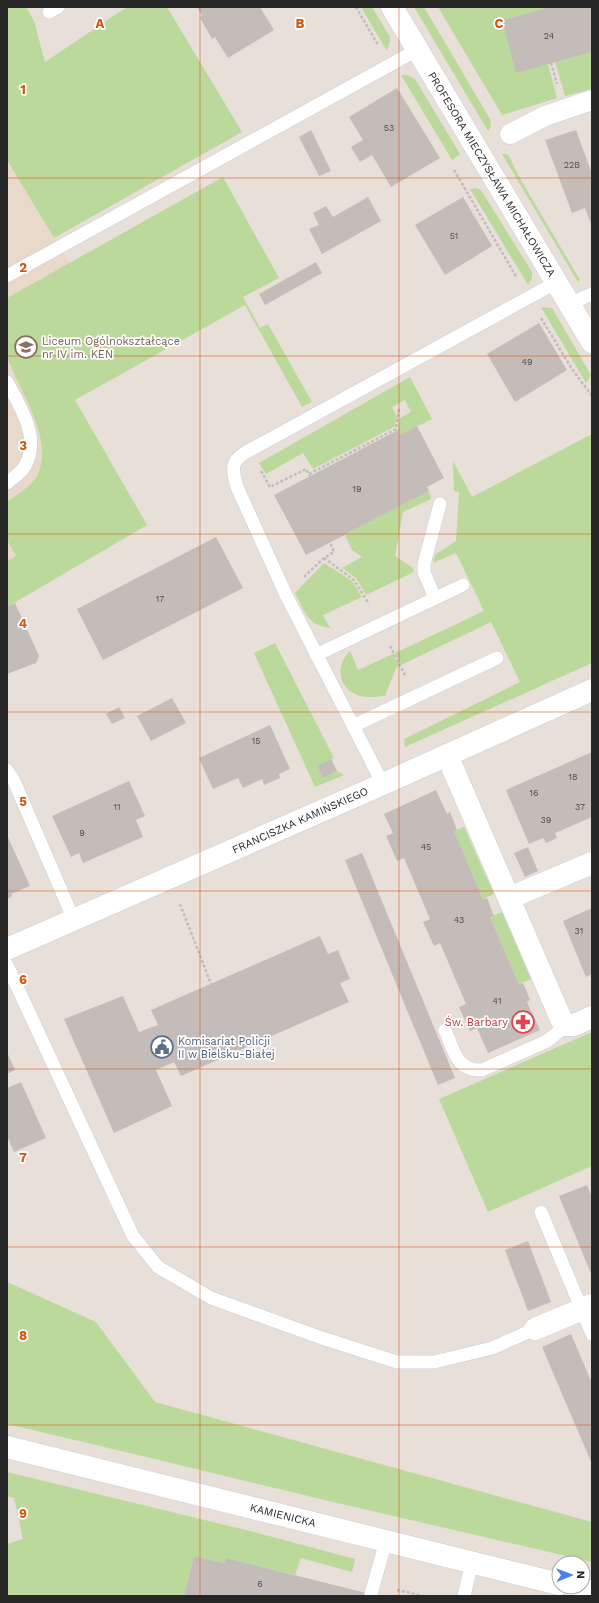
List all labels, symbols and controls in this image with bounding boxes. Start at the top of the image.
text: A [96,16,105,31]
text: B [296,16,305,31]
text: C [495,16,504,31]
house number: 24 [544,31,555,41]
street label: PROFESORA MIECZYSŁAWA MICHAŁOWICZA [425,70,558,279]
text: 1 [20,82,26,97]
house number: 53 [384,123,394,133]
house number: 22B [564,160,580,170]
house number: 51 [450,231,458,241]
text: 2 [19,260,27,275]
school or university icon: Liceum Ogólnokształcące nr IV im. KEN [13,334,39,360]
place label: Liceum Ogólnokształcące nr IV im. KEN [42,335,180,361]
house number: 49 [521,357,533,367]
text: 3 [19,438,27,453]
house number: 19 [352,484,362,494]
house number: 17 [156,594,164,604]
text: 4 [19,616,28,631]
house number: 15 [252,736,260,746]
house number: 18 [568,772,578,782]
street label: FRANCISZKA KAMIŃSKIEGO [230,784,370,856]
house number: 16 [530,788,538,798]
text: 5 [19,794,27,809]
house number: 11 [113,802,121,812]
house number: 37 [575,802,585,812]
house number: 39 [541,815,551,825]
house number: 9 [79,828,85,838]
house number: 45 [421,842,431,852]
house number: 43 [454,915,464,925]
house number: 31 [575,926,583,936]
text: 6 [19,972,27,987]
house number: 41 [493,996,501,1006]
pharmacy icon: Św. Barbary [510,1009,536,1035]
place label: Św. Barbary [445,1015,508,1029]
public building icon: Komisariat Policji II w Bielsku-Białej [149,1034,175,1060]
place label: Komisariat Policji II w Bielsku-Białej [178,1035,275,1061]
text: 7 [19,1150,27,1165]
text: 8 [19,1328,27,1343]
street label: KAMIENICKA [249,1501,317,1530]
text: 9 [19,1506,27,1521]
north arrow [551,1555,591,1595]
text: N [574,1571,587,1579]
house number: 6 [257,1579,263,1589]

